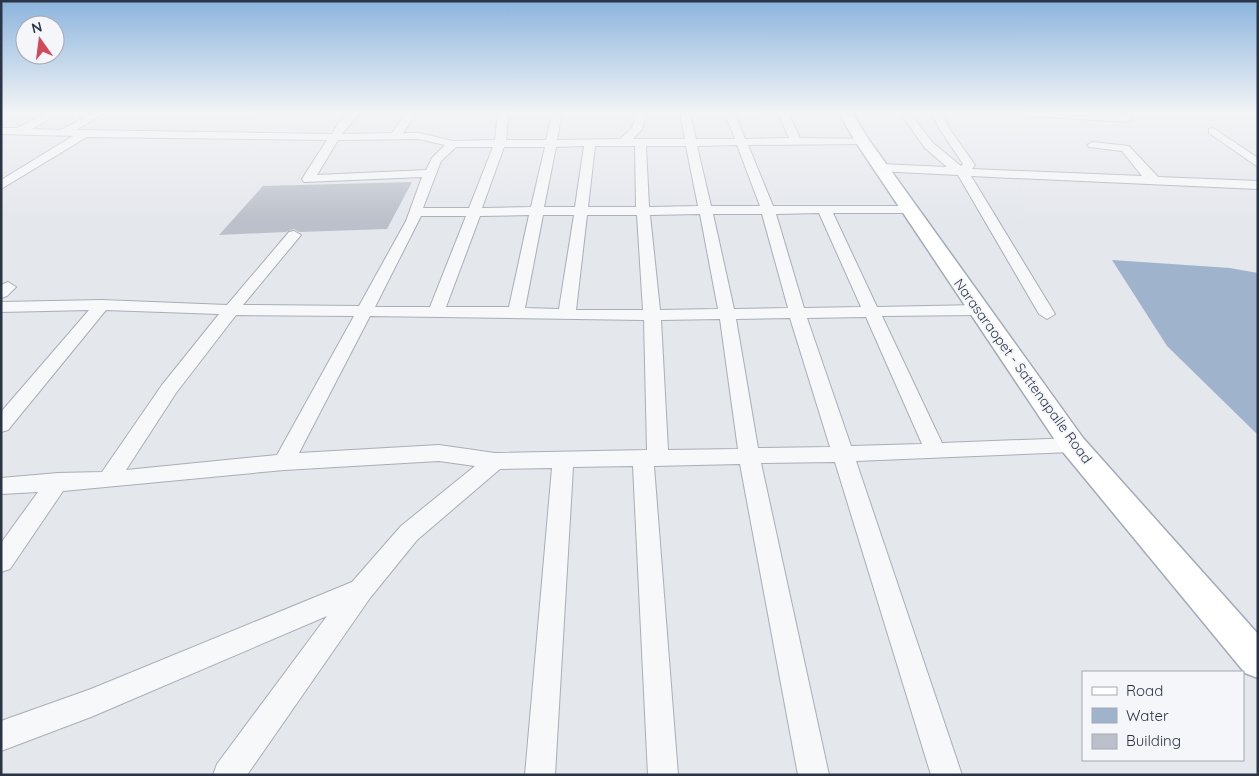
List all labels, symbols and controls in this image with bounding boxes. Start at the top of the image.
north arrow [15,15,65,65]
text: N [30,17,44,37]
street label: Narasaraopet - Sattenapalle Road [950,275,1096,467]
legend [1082,671,1244,761]
text: Road [1126,681,1163,700]
text: Water [1126,706,1169,725]
text: Building [1126,731,1181,750]

